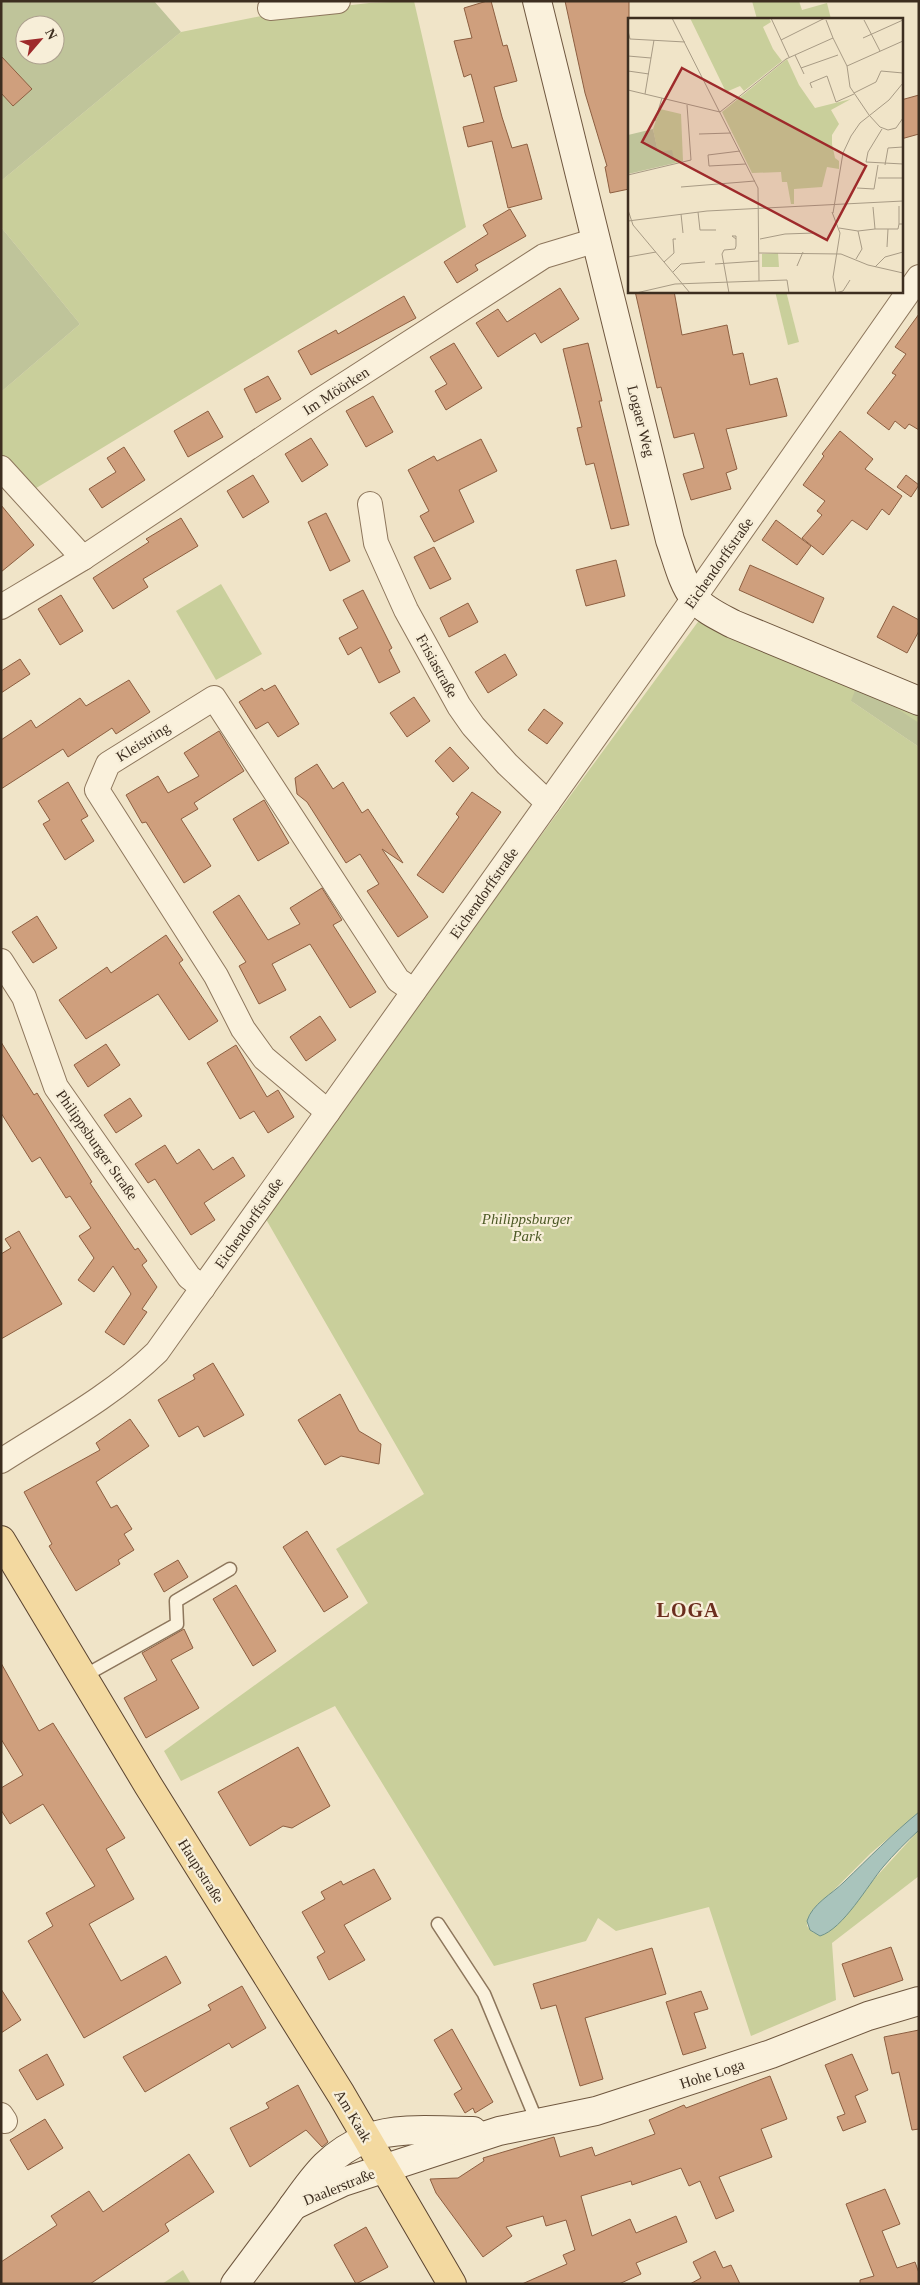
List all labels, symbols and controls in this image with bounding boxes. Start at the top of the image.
north arrow [15,15,65,65]
inset map [628,18,902,292]
text: N [42,26,60,42]
street label: Im Möörken [300,363,372,418]
street label: Logaer Weg [624,384,658,459]
street label: Eichendorffstraße [682,514,756,611]
street label: Frisiastraße [413,632,461,701]
street label: Kleistring [113,719,173,765]
street label: Eichendorffstraße [447,844,521,941]
street label: Philippsburger Straße [53,1087,141,1203]
street label: Eichendorffstraße [212,1174,286,1271]
park label: Philippsburger Park [481,1211,572,1244]
district label: LOGA [657,1599,719,1621]
street label: Hauptstraße [175,1836,227,1906]
street label: Hohe Loga [678,2056,747,2092]
street label: Am Kaak [331,2087,375,2145]
street label: Daalerstraße [301,2165,377,2209]

